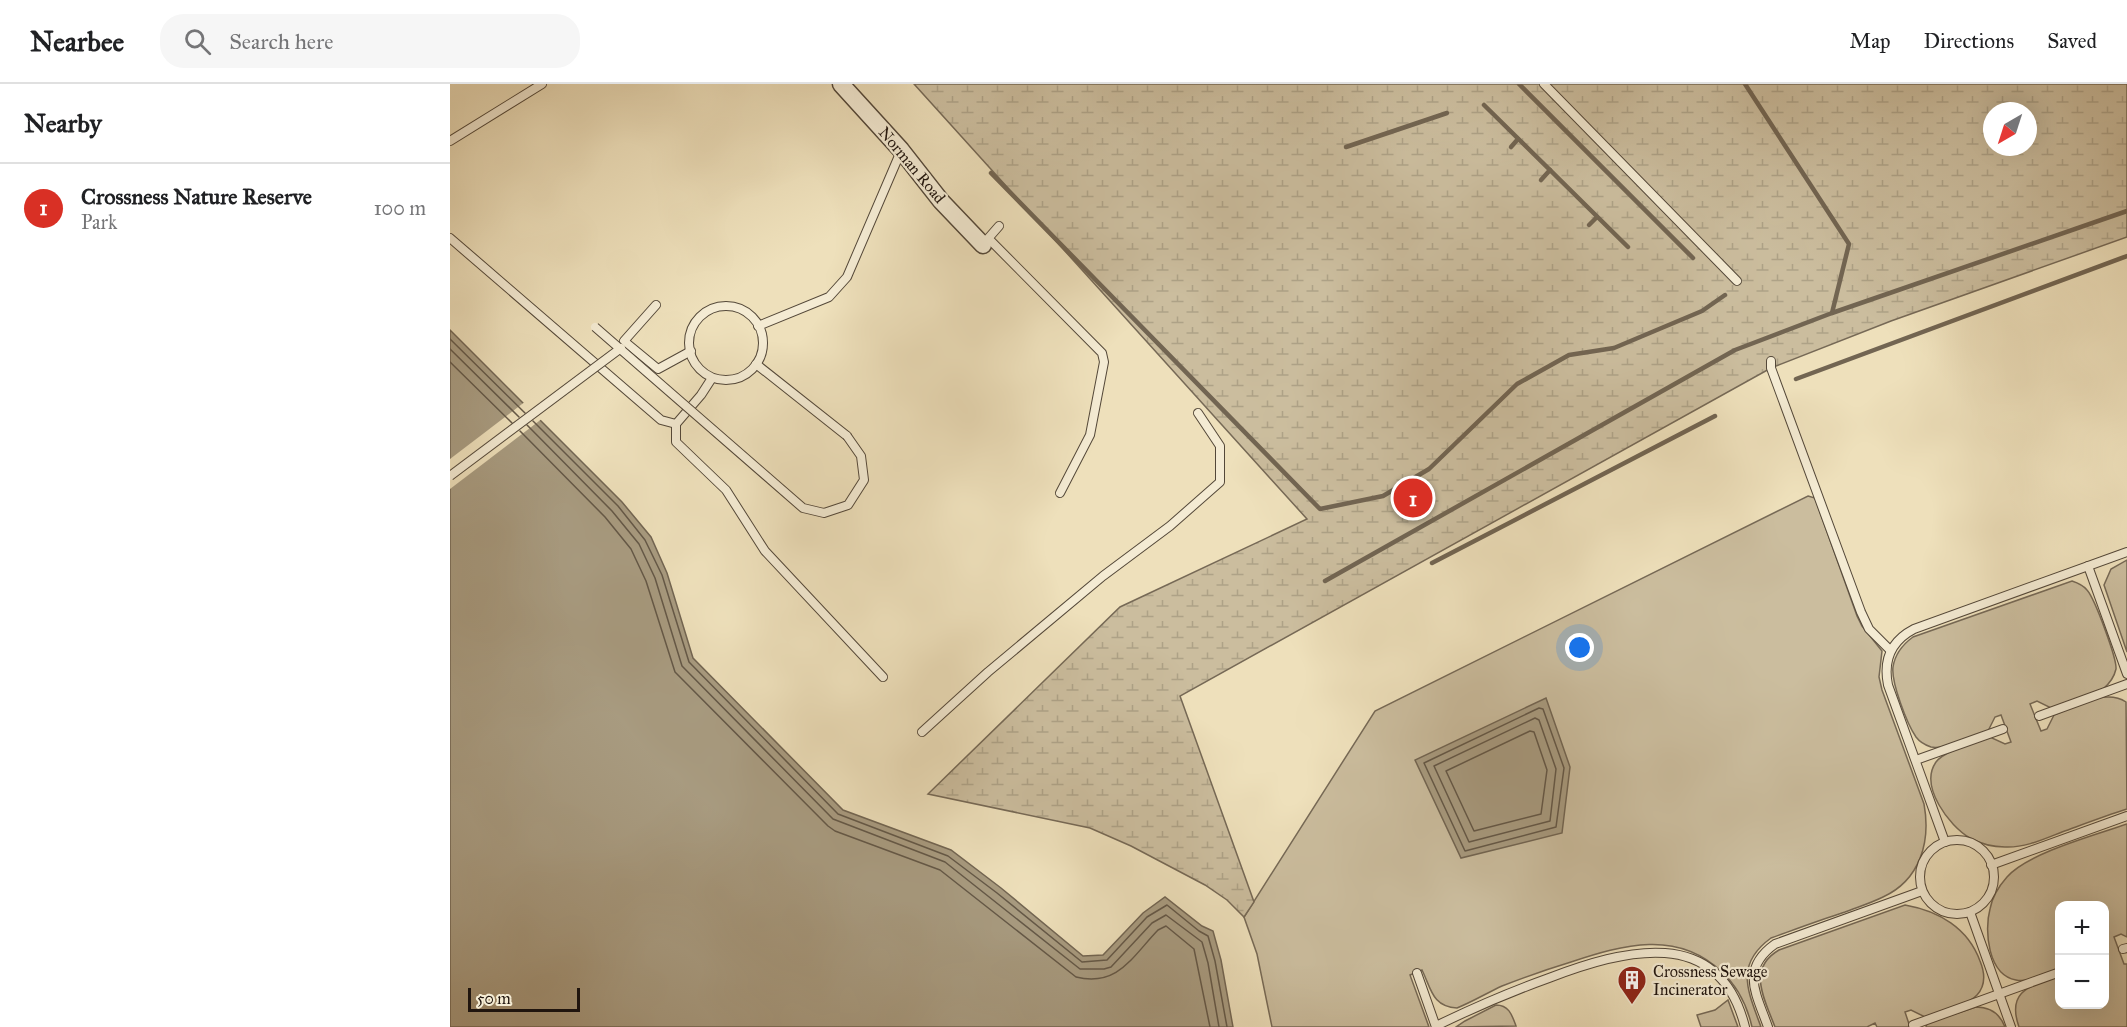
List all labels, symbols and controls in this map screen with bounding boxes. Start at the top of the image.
search box [160,14,580,68]
text: Nearbee [30,24,124,59]
icon: search [181,25,214,58]
text: Search here [229,28,333,55]
text: Map [1850,28,1891,54]
text: Directions [1924,28,2014,54]
text: Saved [2047,28,2097,54]
north arrow [1983,102,2037,156]
text: Nearby [24,107,102,139]
street label: Norman Road [875,123,949,207]
text: Crossness Nature Reserve [81,183,312,210]
text: 1 [40,196,47,220]
text: 100 m [374,196,426,220]
text: Park [81,210,117,234]
pin: 1 [1394,476,1432,520]
your location [1565,633,1594,662]
map controls [2055,901,2109,1009]
button: + [2055,901,2109,955]
button: − [2055,955,2109,1009]
place label: Crossness Sewage Incinerator [1653,962,1768,999]
building icon: Crossness Sewage Incinerator [1616,964,1648,1006]
scale bar [468,985,580,1012]
text: 50 m [477,989,511,1008]

